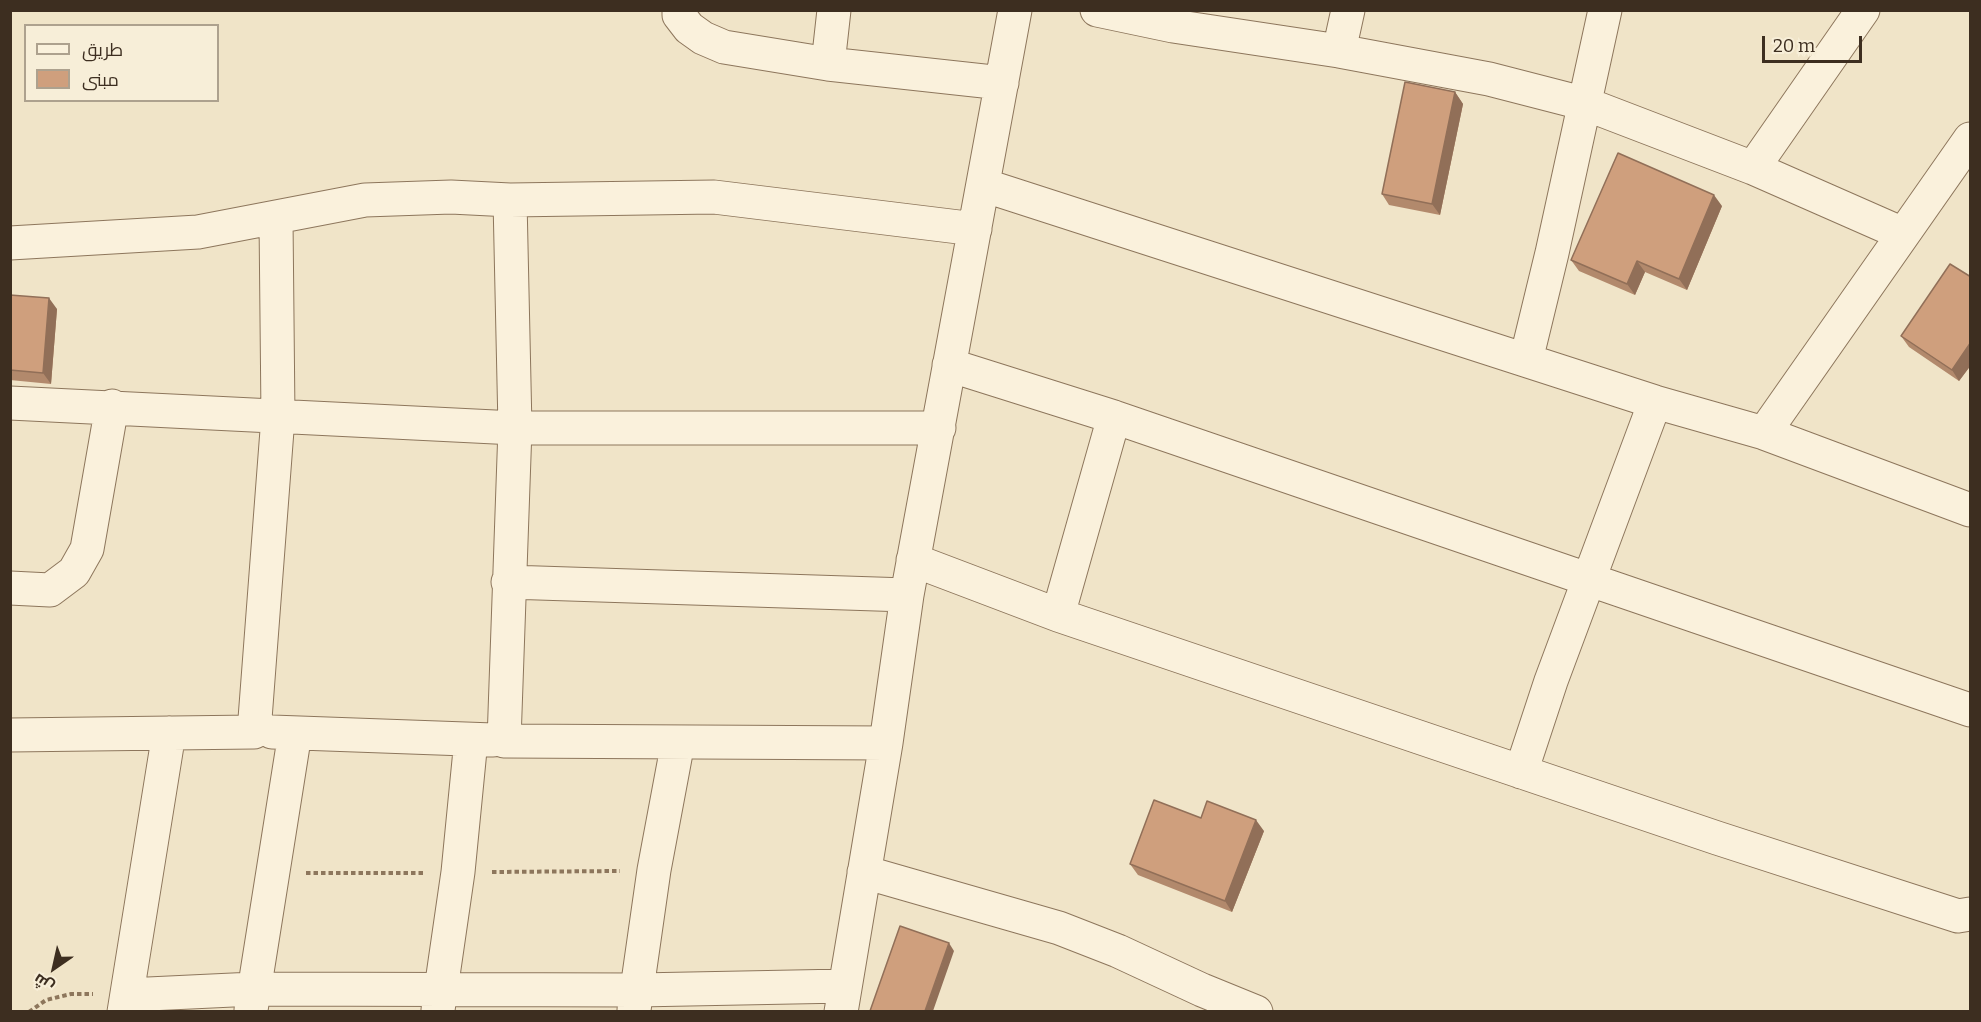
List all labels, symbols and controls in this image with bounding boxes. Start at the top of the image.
legend [24,24,219,102]
scale bar [1765,24,1866,62]
text: 20 m [1773,35,1815,57]
text: طريق [82,39,123,61]
text: مبنى [82,69,119,91]
north arrow [24,938,84,998]
text: ش [30,970,57,997]

